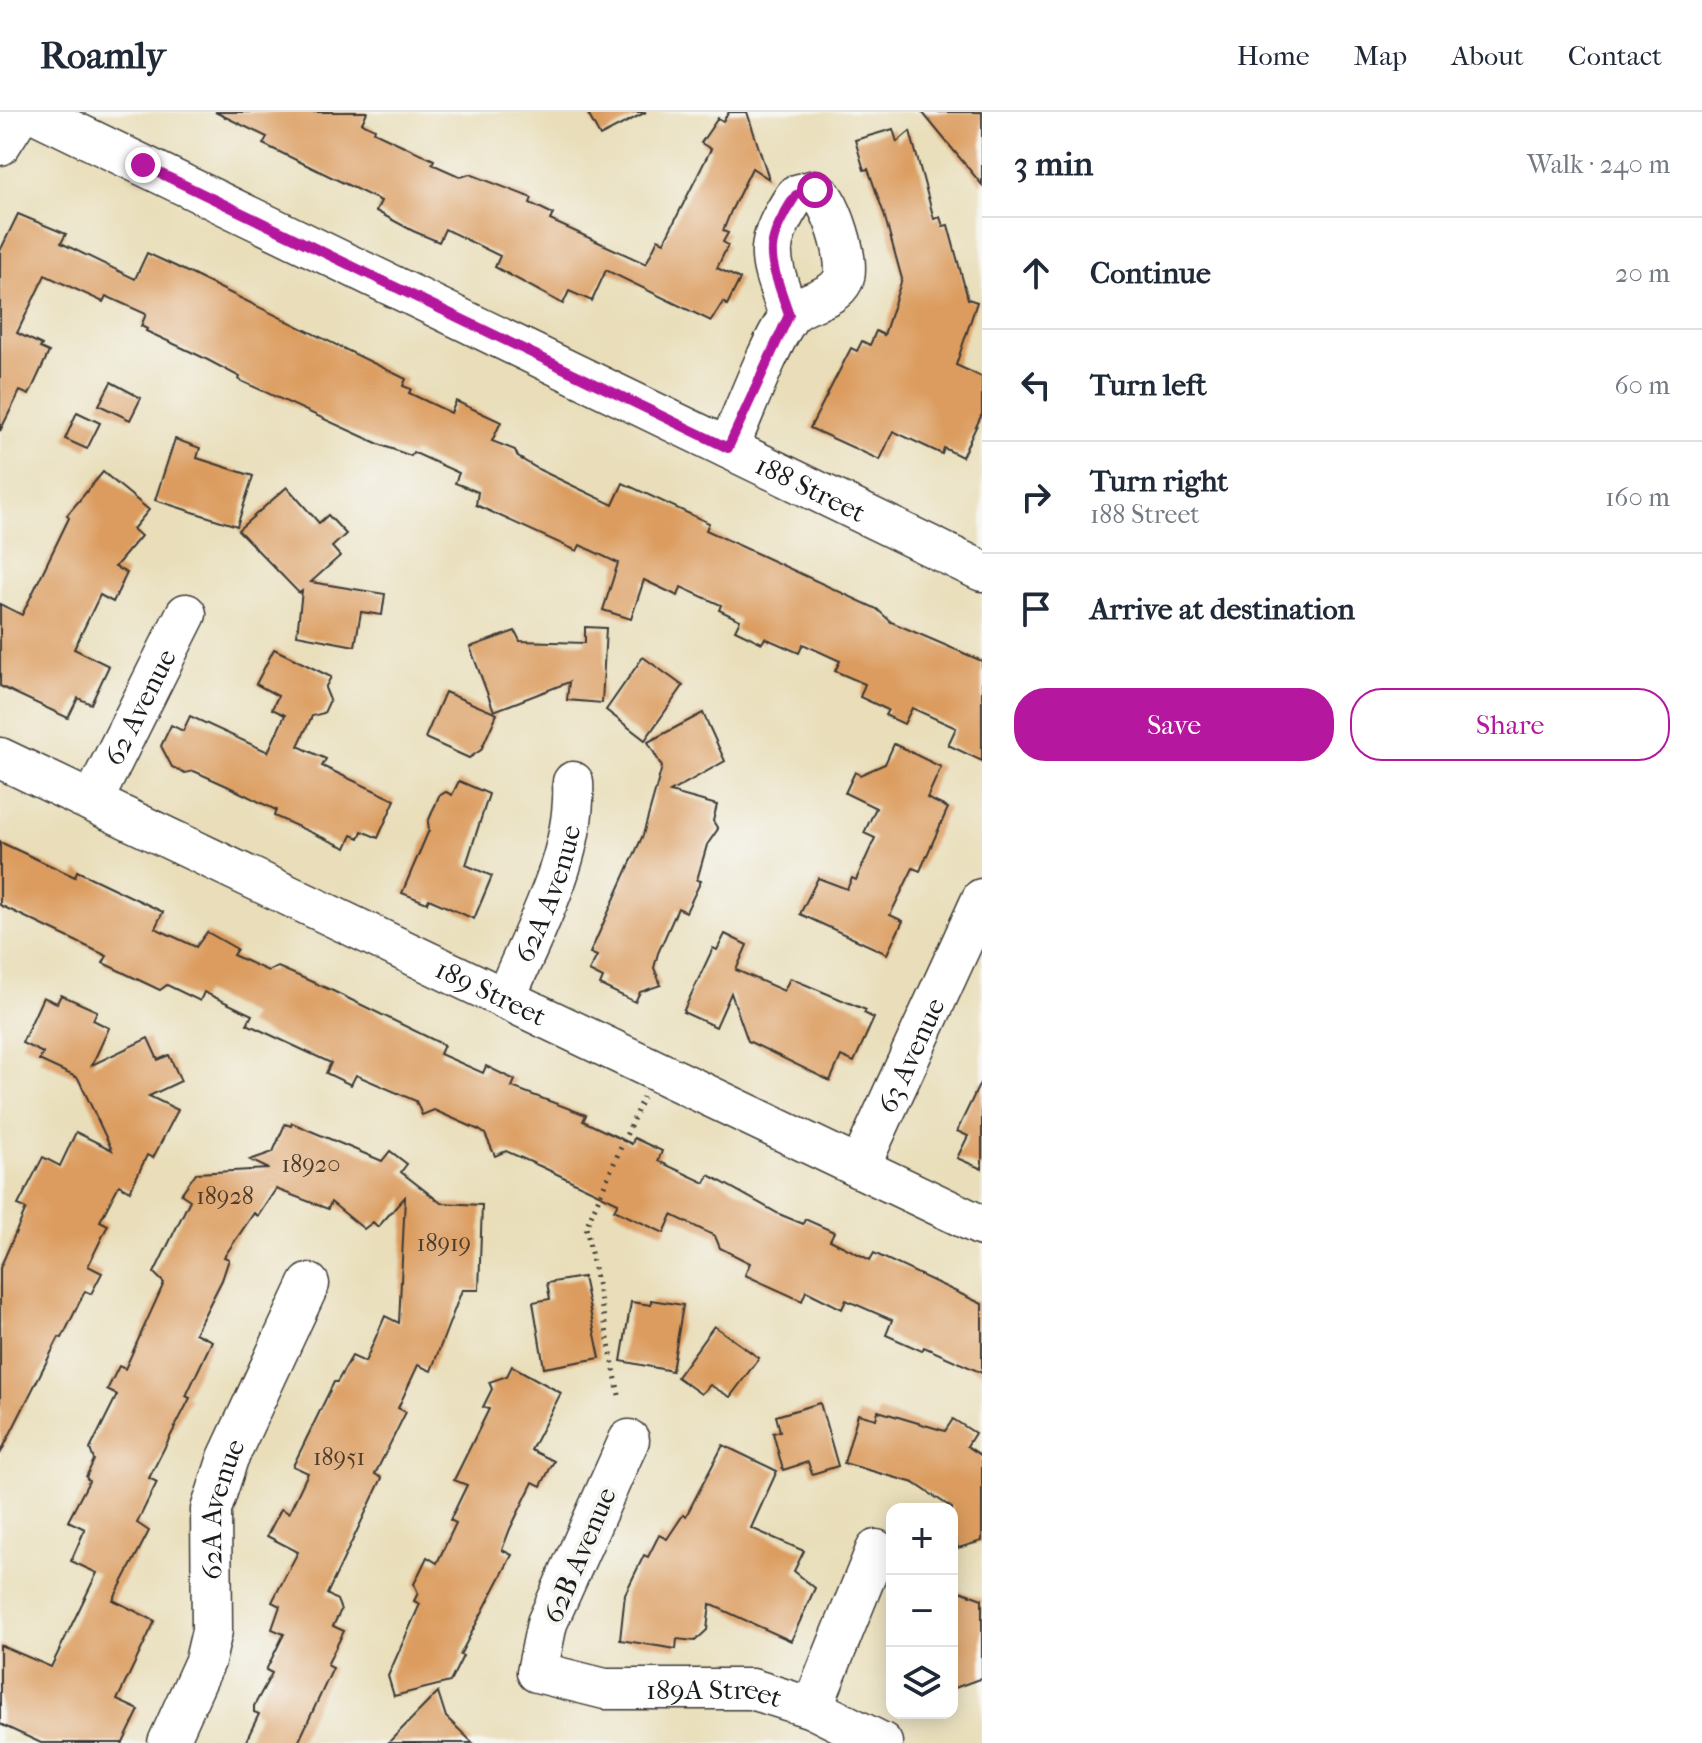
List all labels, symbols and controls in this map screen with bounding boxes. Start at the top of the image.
text: Roamly [40,33,166,78]
text: Home [1237,39,1310,72]
text: Map [1354,39,1407,72]
text: About [1451,39,1524,72]
text: Contact [1568,39,1662,72]
text: 3 min [1014,144,1093,184]
route end [125,147,161,183]
text: Walk · 240 m [1527,149,1670,180]
route start [797,172,833,208]
icon: ahead [1014,251,1058,295]
text: Continue [1090,256,1211,291]
text: 20 m [1615,258,1670,289]
icon: left [1014,363,1058,407]
text: Turn left [1090,368,1207,403]
text: 60 m [1614,370,1670,401]
street label: 188 Street [750,448,871,529]
text: Turn right [1090,464,1228,499]
icon: right [1014,475,1058,519]
text: 160 m [1605,482,1670,513]
text: 188 Street [1090,499,1200,530]
icon: arrive [1014,587,1058,631]
text: Arrive at destination [1090,592,1355,627]
street label: 62 Avenue [97,643,183,771]
button: Save [1014,688,1334,761]
button: Share [1350,688,1670,761]
street label: 62A Avenue [507,822,587,968]
street label: 189 Street [430,952,552,1033]
street label: 63 Avenue [870,992,952,1118]
house number: 18920 [282,1150,340,1178]
house number: 18928 [196,1182,254,1210]
house number: 18919 [417,1229,471,1257]
street label: 62A Avenue [195,1433,252,1580]
house number: 18951 [313,1443,365,1471]
street label: 62B Avenue [536,1482,623,1628]
map controls [886,1503,958,1719]
button: + [886,1503,958,1575]
button: − [886,1575,958,1647]
button: layers [886,1647,958,1719]
street label: 189A Street [646,1672,786,1715]

